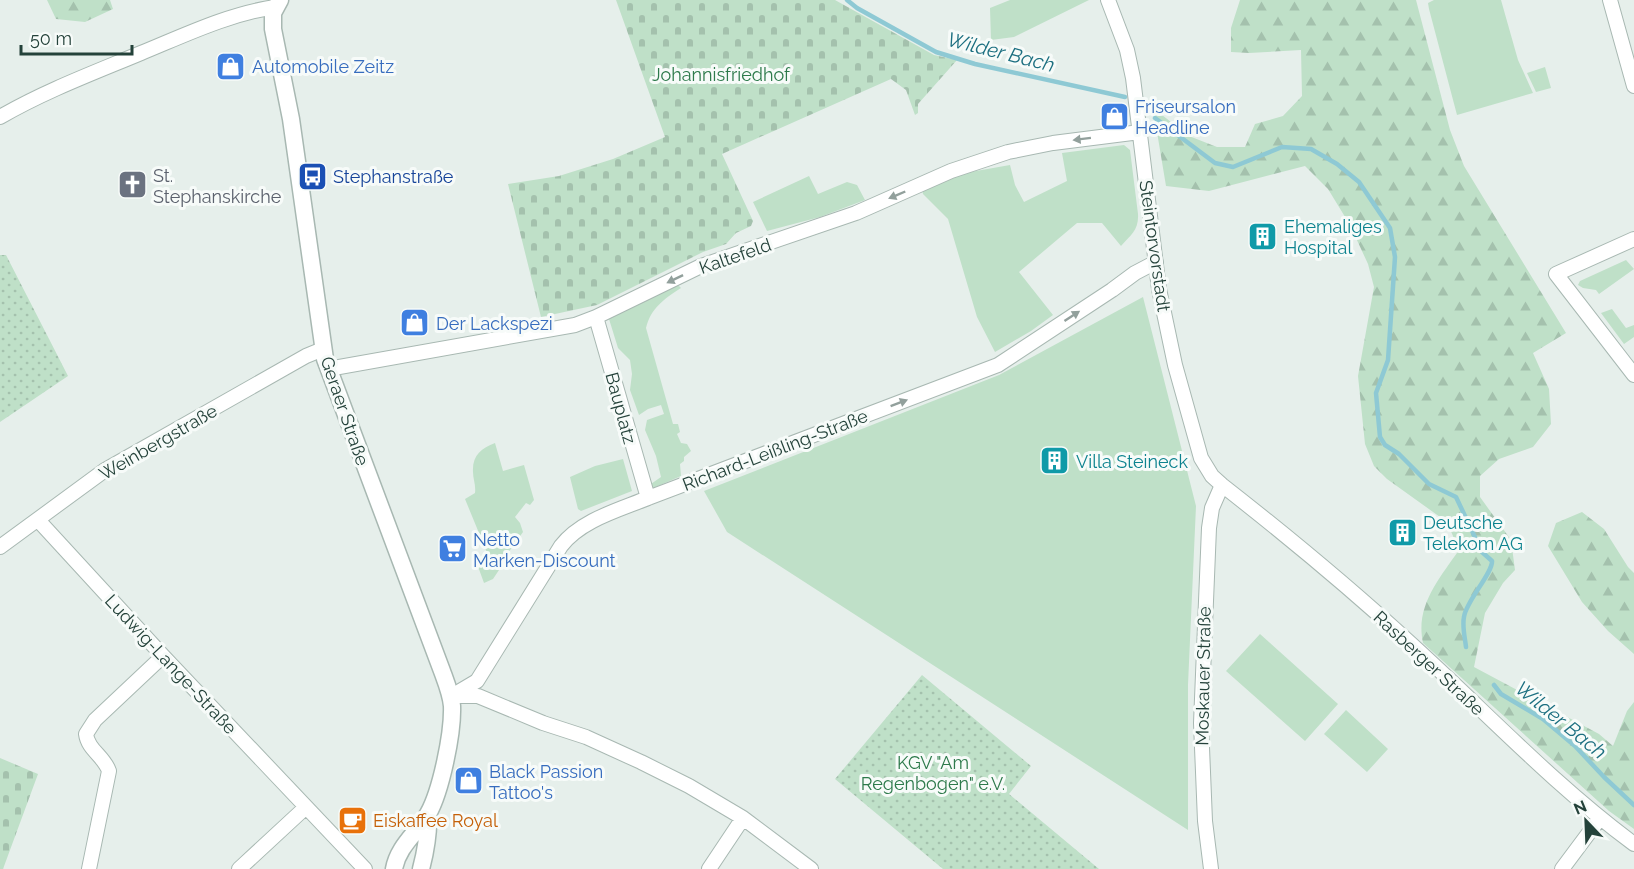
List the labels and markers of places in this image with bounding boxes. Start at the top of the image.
shop icon: Automobile Zeitz [215,50,247,82]
place label: Automobile Zeitz [252,56,394,77]
place label: Friseursalon Headline [1135,96,1236,138]
shop icon: Friseursalon Headline [1098,100,1130,132]
bus stop icon: Stephanstraße [296,160,328,192]
place label: St. Stephanskirche [153,165,282,207]
place label: Stephanstraße [333,166,454,187]
church icon: St. Stephanskirche [116,169,148,201]
place label: Ehemaliges Hospital [1284,216,1382,258]
building icon: Ehemaliges Hospital [1247,220,1279,252]
shop icon: Der Lackspezi [399,307,431,339]
place label: Der Lackspezi [436,313,553,334]
building icon: Villa Steineck [1039,445,1071,477]
place label: Villa Steineck [1076,451,1188,472]
place label: Deutsche Telekom AG [1423,512,1523,554]
building icon: Deutsche Telekom AG [1386,516,1418,548]
place label: Netto Marken-Discount [473,529,616,571]
supermarket icon: Netto Marken-Discount [436,533,468,565]
place label: Black Passion Tattoo's [489,761,603,803]
shop icon: Black Passion Tattoo's [452,765,484,797]
cafe icon: Eiskaffee Royal [336,804,368,836]
place label: Eiskaffee Royal [373,810,498,831]

